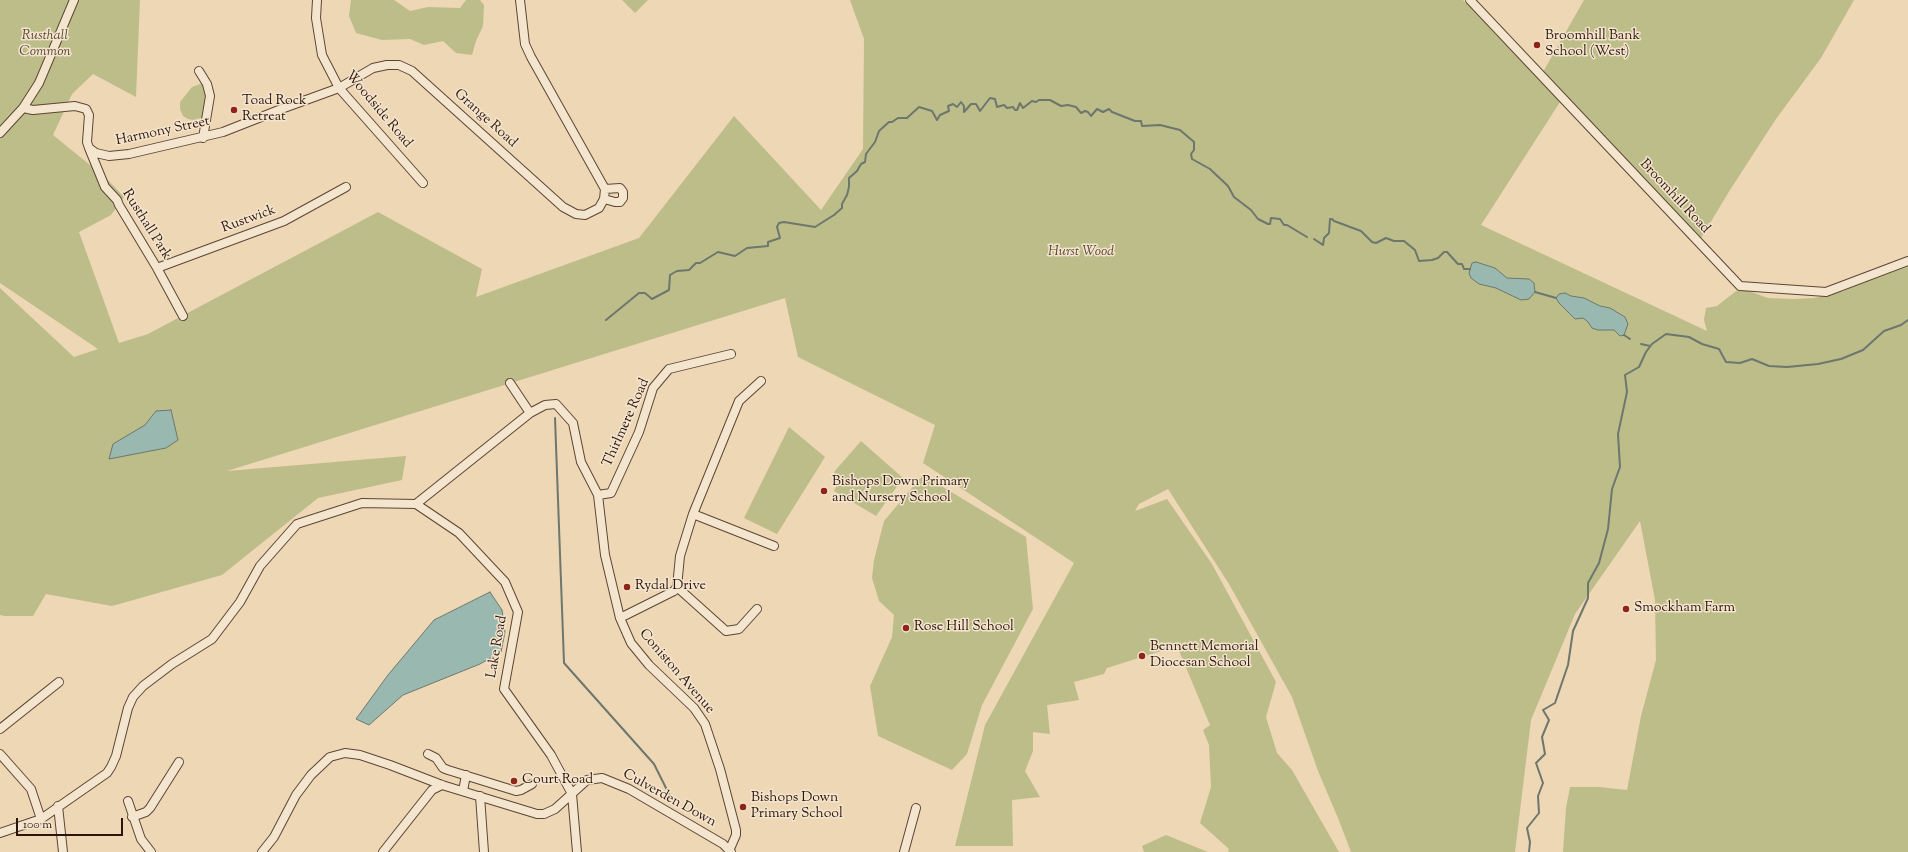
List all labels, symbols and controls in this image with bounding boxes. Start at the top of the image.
park label: Rusthall Common [19,29,71,62]
place label: Broomhill Bank School (West) [1545,29,1640,62]
marker: Broomhill Bank School (West) [1532,40,1542,50]
street label: Woodside Road [341,68,415,152]
street label: Grange Road [450,86,520,152]
place label: Toad Rock Retreat [242,94,307,126]
marker: Toad Rock Retreat [229,105,239,115]
street label: Harmony Street [114,114,212,150]
street label: Broomhill Road [1635,156,1713,238]
street label: Rusthall Park [118,187,174,263]
street label: Rustwick [220,202,278,238]
park label: Hurst Wood [1048,245,1114,261]
street label: Thirlmere Road [600,376,654,470]
place label: Bishops Down Primary and Nursery School [832,475,969,508]
marker: Bishops Down Primary and Nursery School [819,486,829,496]
place label: Rydal Drive [635,579,706,595]
marker: Rydal Drive [622,582,632,592]
place label: Smockham Farm [1634,601,1735,617]
marker: Smockham Farm [1621,604,1631,614]
street label: Lake Road [484,614,512,680]
place label: Rose Hill School [914,620,1014,636]
marker: Rose Hill School [901,623,911,633]
street label: Coniston Avenue [635,626,717,718]
place label: Bennett Memorial Diocesan School [1150,640,1259,672]
marker: Bennett Memorial Diocesan School [1137,651,1147,661]
street label: Culverden Down [619,766,719,832]
place label: Court Road [522,773,593,789]
marker: Court Road [509,776,519,786]
place label: Bishops Down Primary School [751,791,843,824]
marker: Bishops Down Primary School [738,802,748,812]
scale bar [18,810,125,836]
text: 100 m [23,816,52,834]

